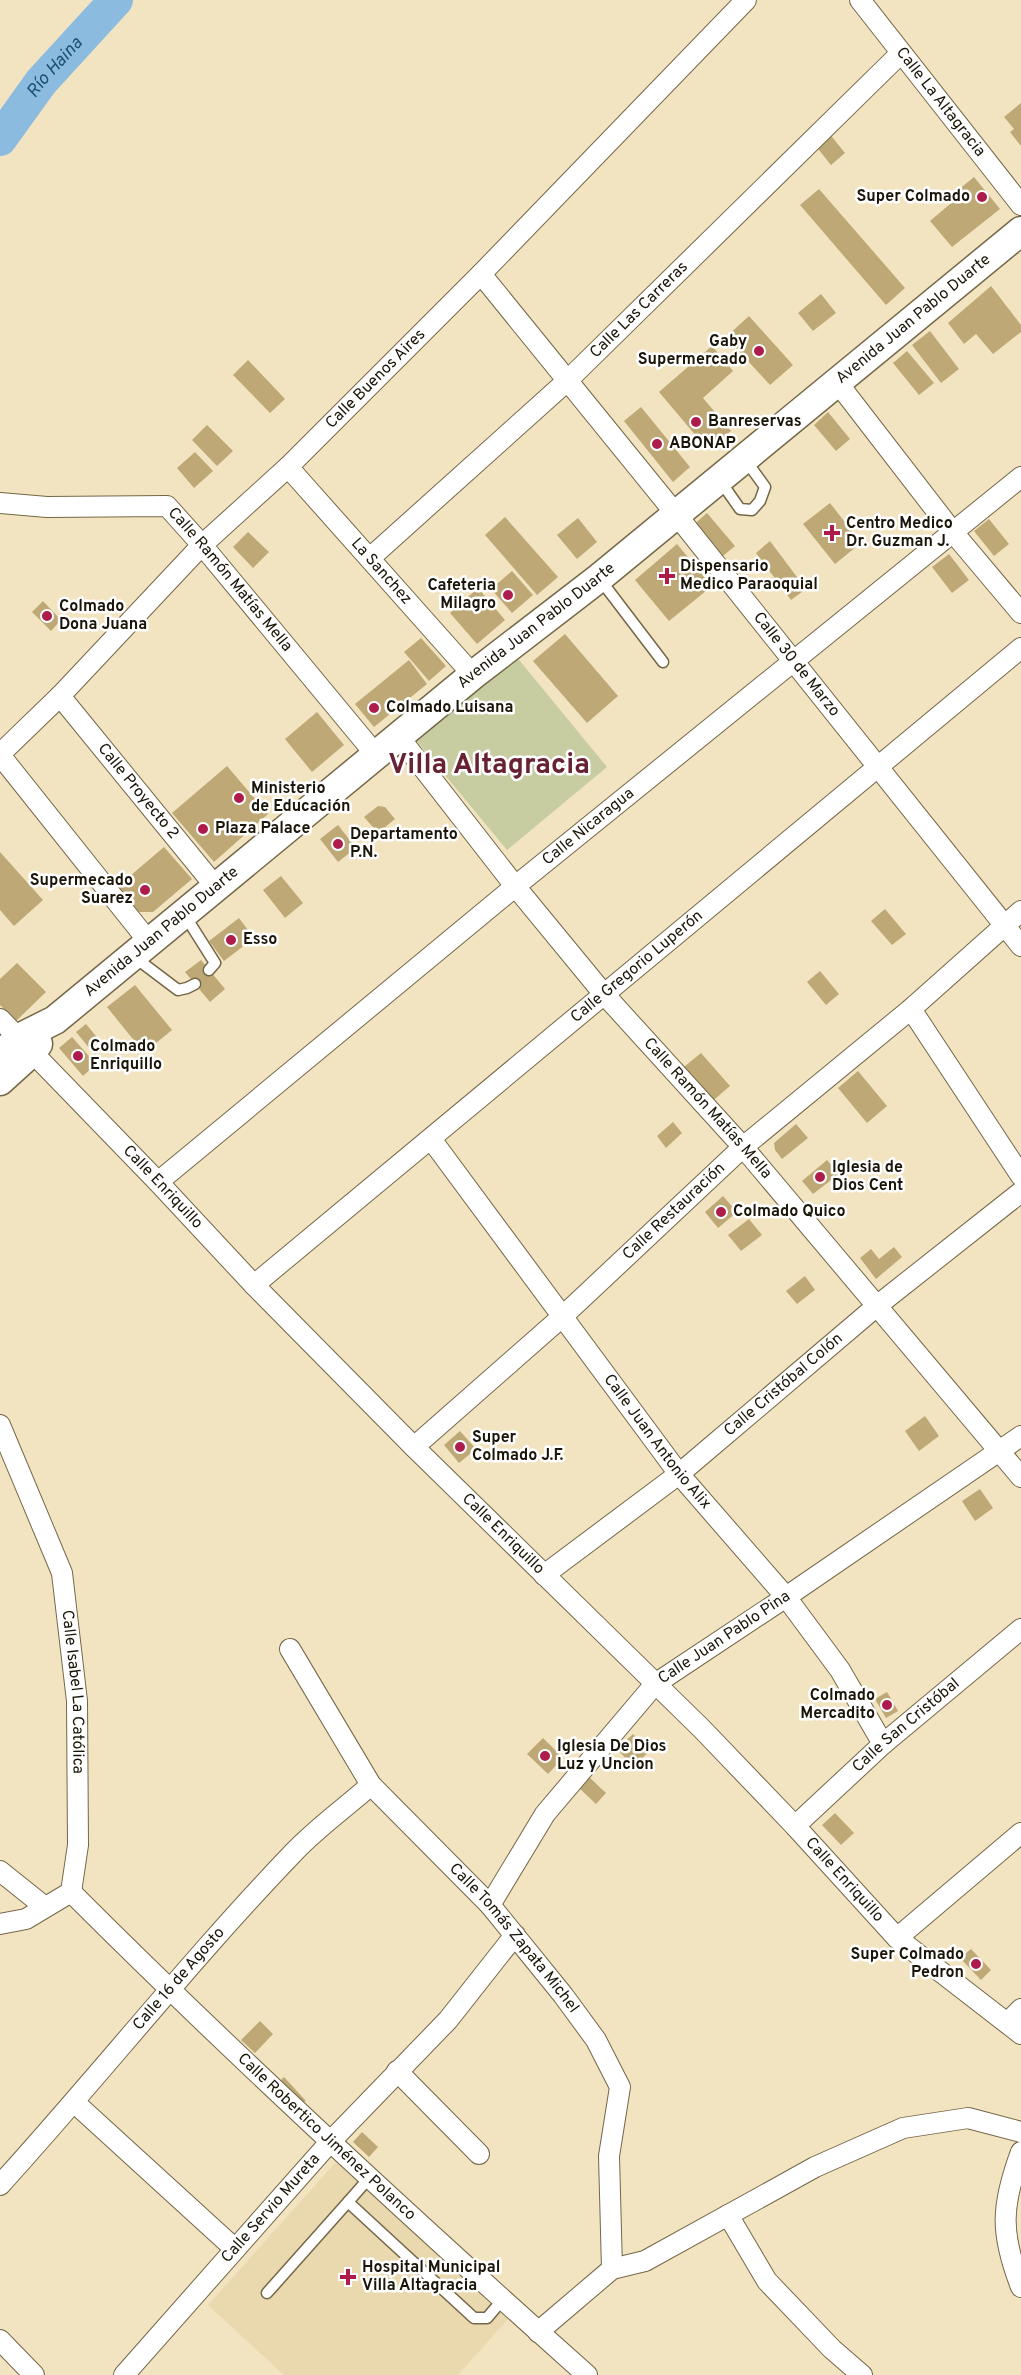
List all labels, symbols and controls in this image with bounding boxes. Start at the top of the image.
water label: Río Haina [22,32,88,103]
street label: Calle La Altagracia [891,43,990,161]
place label: Super Colmado [857,187,970,207]
marker: Super Colmado [975,190,989,204]
street label: Avenida Juan Pablo Duarte [832,250,995,389]
street label: Calle Las Carreras [586,258,692,363]
street label: Calle Buenos Aires [322,325,430,433]
place label: Gaby Supermercado [638,332,747,370]
marker: Gaby Supermercado [752,344,766,358]
place label: Banreservas [708,412,802,432]
marker: Banreservas [689,415,703,429]
place label: ABONAP [669,434,736,454]
marker: ABONAP [650,437,664,451]
street label: Calle Ramón Matías Mella [163,503,296,656]
place label: Centro Medico Dr. Guzman J. [846,514,953,552]
marker: Centro Medico Dr. Guzman J. [823,524,841,542]
street label: La Sanchez [346,534,416,609]
place label: Dispensario Medico Paraoquial [680,557,818,595]
street label: Avenida Juan Pablo Duarte [454,559,620,693]
marker: Dispensario Medico Paraoquial [658,567,676,585]
place label: Cafeteria Milagro [427,576,496,614]
marker: Cafeteria Milagro [501,588,515,602]
place label: Colmado Dona Juana [59,597,147,635]
street label: Calle 30 de Marzo [748,608,844,721]
marker: Colmado Dona Juana [40,609,54,623]
place label: Colmado Luisana [386,698,513,718]
marker: Colmado Luisana [367,701,381,715]
street label: Calle Proyecto 2 [93,739,183,843]
district label: Villa Altagracia [388,748,590,784]
place label: Ministerio de Educación [251,779,350,817]
street label: Calle Nicaragua [538,784,639,870]
marker: Ministerio de Educación [232,791,246,805]
place label: Plaza Palace [215,819,310,839]
marker: Plaza Palace [196,822,210,836]
place label: Departamento P.N. [350,825,458,863]
marker: Departamento P.N. [331,837,345,851]
street label: Avenida Juan Pablo Duarte [80,862,243,1002]
place label: Supermecado Suarez [30,871,133,909]
marker: Supermecado Suarez [138,883,152,897]
street label: Calle Gregorio Luperón [567,906,707,1028]
place label: Esso [243,930,277,950]
marker: Esso [224,933,238,947]
street label: Calle Ramón Matías Mella [639,1034,776,1183]
place label: Colmado Enriquillo [90,1037,162,1075]
marker: Colmado Enriquillo [71,1049,85,1063]
street label: Calle Enriquillo [118,1141,207,1233]
place label: Iglesia de Dios Cent [832,1158,903,1196]
street label: Calle Restauración [619,1159,730,1265]
marker: Iglesia de Dios Cent [813,1170,827,1184]
place label: Colmado Quico [733,1202,845,1222]
marker: Colmado Quico [714,1205,728,1219]
street label: Calle Cristóbal Colón [720,1329,847,1441]
street label: Calle Juan Antonio Alix [599,1370,715,1514]
place label: Super Colmado J.F. [472,1428,564,1466]
marker: Super Colmado J.F. [453,1440,467,1454]
street label: Calle Enriquillo [457,1489,549,1579]
street label: Calle Juan Pablo Pina [655,1587,794,1689]
street label: Calle Isabel La Católica [56,1609,88,1774]
street label: Calle San Cristóbal [848,1674,964,1777]
place label: Colmado Mercadito [800,1686,875,1724]
marker: Colmado Mercadito [880,1698,894,1712]
place label: Iglesia De Dios Luz y Uncion [557,1737,667,1775]
marker: Iglesia De Dios Luz y Uncion [538,1749,552,1763]
street label: Calle Enriquillo [800,1833,888,1927]
street label: Calle Tomás Zapata Michel [444,1859,583,2017]
street label: Calle 16 de Agosto [129,1923,230,2035]
place label: Super Colmado Pedron [851,1945,964,1983]
marker: Super Colmado Pedron [969,1957,983,1971]
street label: Calle Robertico Jiménez Polanco [233,2049,420,2225]
street label: Calle Servio Mureta [217,2150,325,2268]
place label: Hospital Municipal Villa Altagracia [362,2258,500,2296]
marker: Hospital Municipal Villa Altagracia [339,2268,357,2286]

